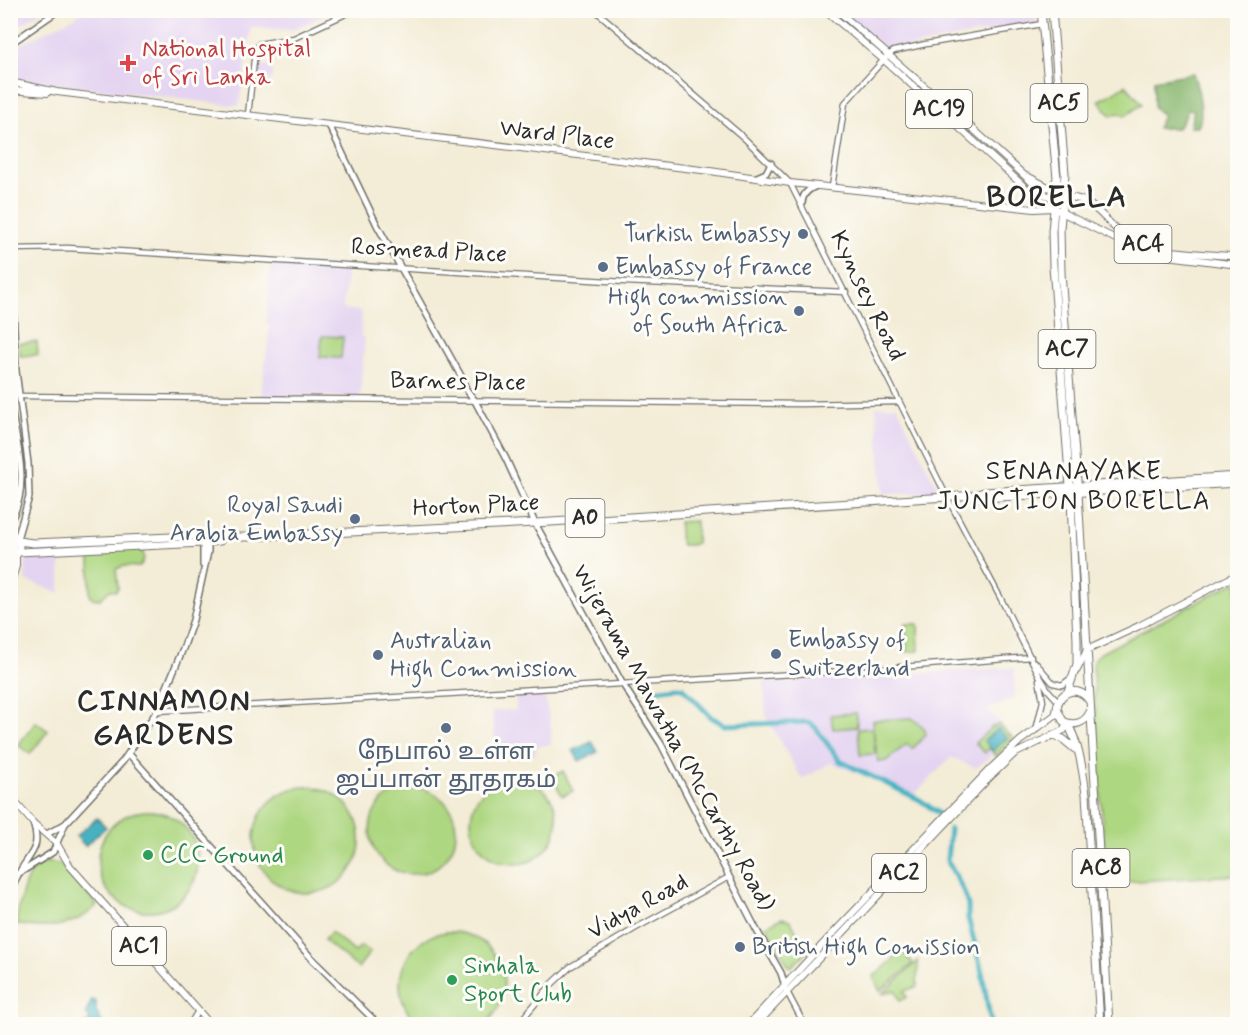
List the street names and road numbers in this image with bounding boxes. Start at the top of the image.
road number: AC5 [1030,84,1088,122]
road number: AC19 [906,90,972,128]
street label: Ward Place [498,113,616,157]
road number: AC4 [1114,225,1172,263]
street label: Kynsey Road [822,226,912,366]
street label: Rosmead Place [350,231,508,271]
road number: AC7 [1038,330,1096,368]
street label: Barnes Place [390,365,526,399]
street label: Horton Place [412,487,540,525]
road number: A0 [566,499,604,537]
street label: Wijerama Mawatha (McCarthy Road) [564,559,782,917]
road number: AC8 [1072,849,1130,887]
road number: AC2 [872,854,926,892]
street label: Vidya Road [582,867,694,947]
road number: AC1 [112,927,166,965]

